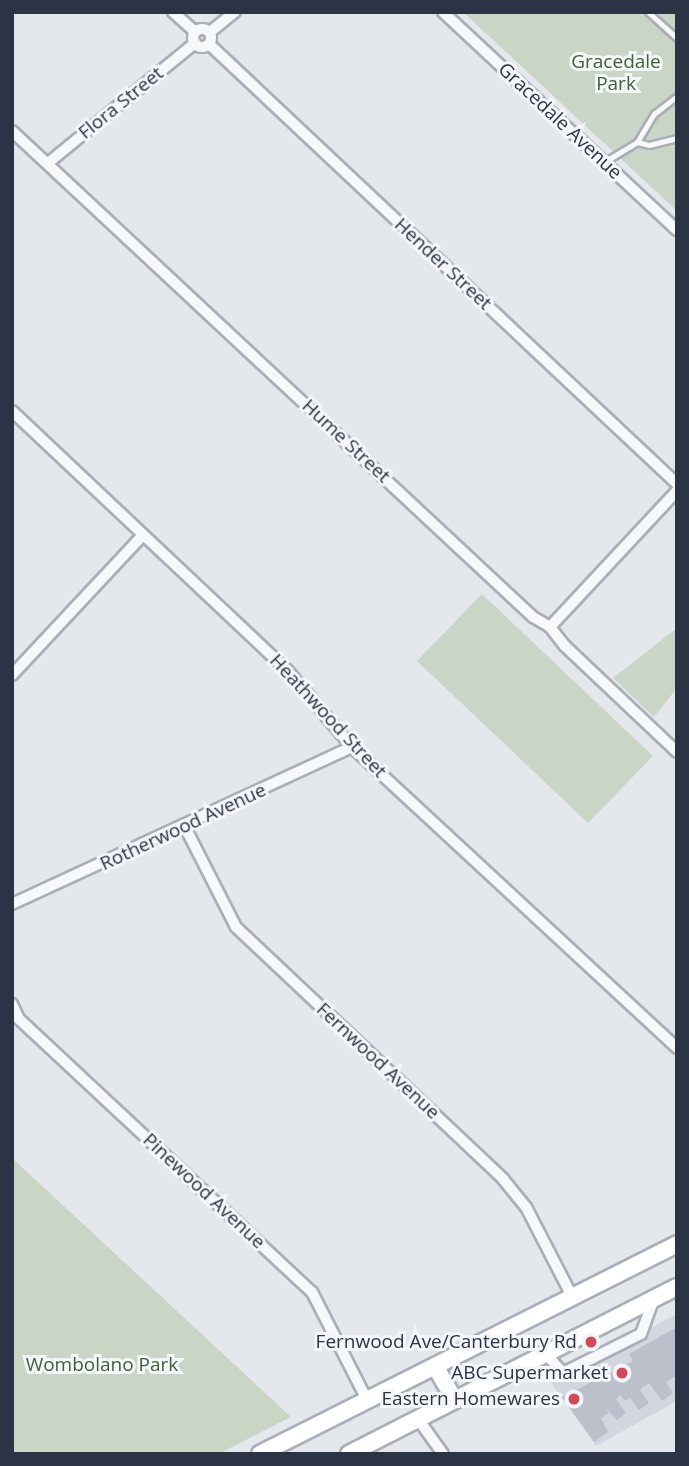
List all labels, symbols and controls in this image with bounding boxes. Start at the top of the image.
park label: Gracedale Park [571,51,661,95]
street label: Gracedale Avenue [493,58,627,184]
street label: Flora Street [74,62,168,144]
street label: Hender Street [390,213,496,315]
street label: Hume Street [297,394,395,488]
street label: Heathwood Street [265,649,391,783]
street label: Rotherwood Avenue [96,779,270,875]
street label: Fernwood Avenue [312,998,444,1124]
street label: Pinewood Avenue [138,1128,270,1254]
place label: Fernwood Ave/Canterbury Rd [316,1331,577,1353]
marker: Fernwood Ave/Canterbury Rd [583,1334,599,1350]
park label: Wombolano Park [26,1354,178,1376]
place label: ABC Supermarket [451,1362,608,1384]
marker: ABC Supermarket [614,1365,630,1381]
place label: Eastern Homewares [382,1388,560,1410]
marker: Eastern Homewares [566,1391,582,1407]

